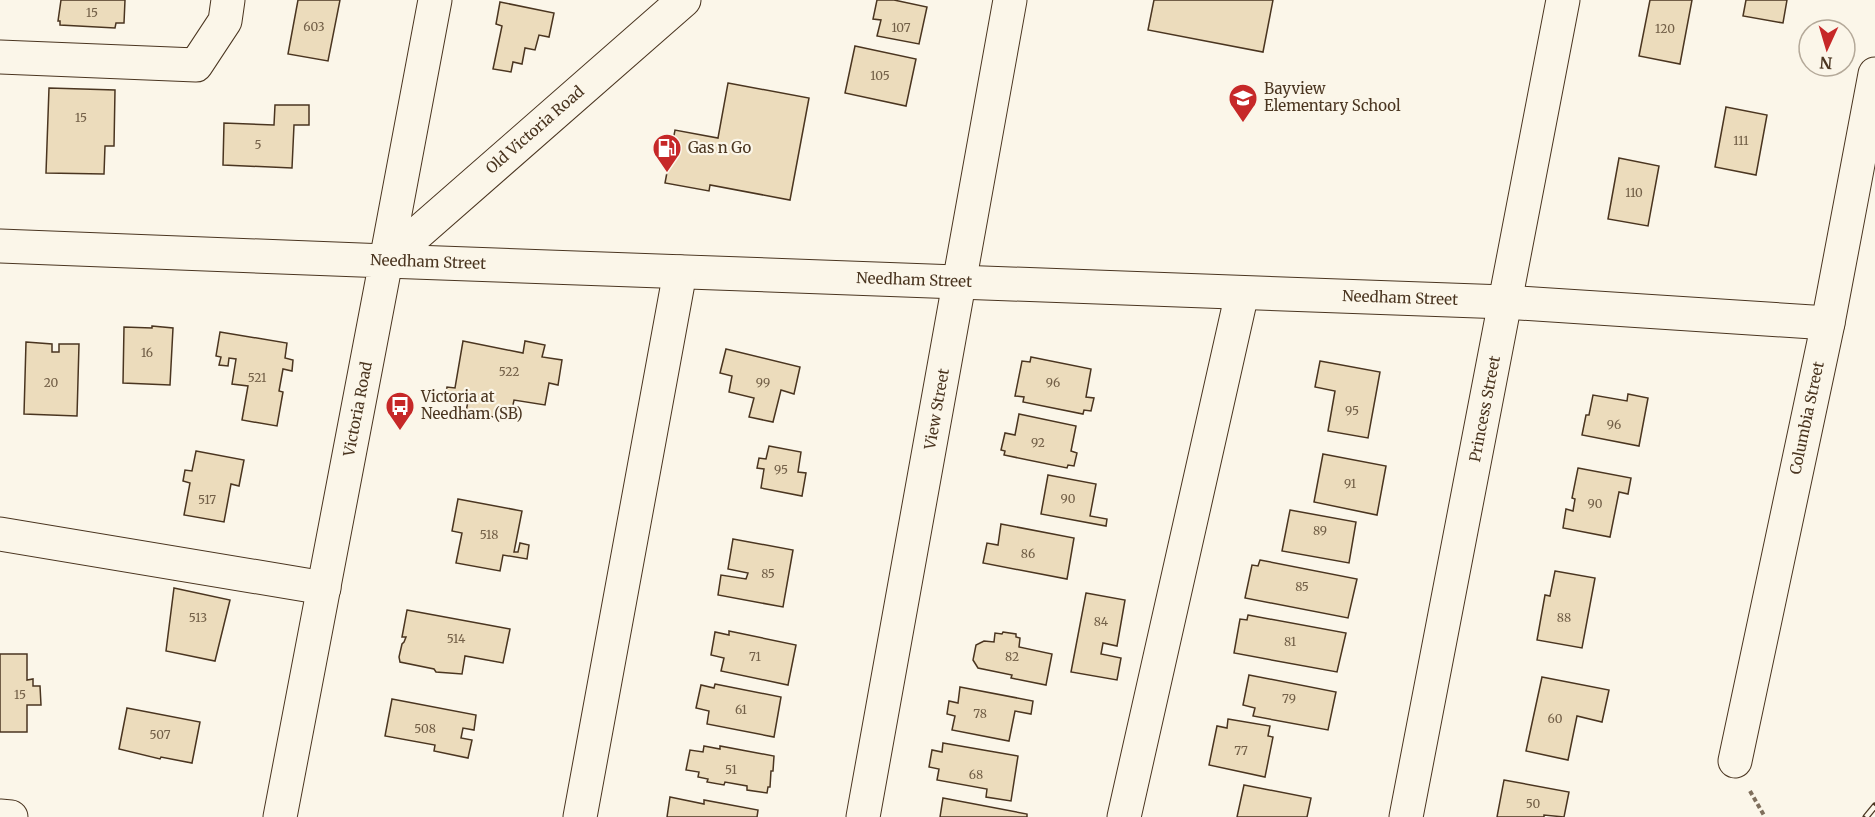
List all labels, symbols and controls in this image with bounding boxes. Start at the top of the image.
house number: 15 [86,5,98,20]
north arrow [1797,18,1857,78]
house number: 603 [303,19,325,34]
house number: 107 [891,20,911,35]
house number: 120 [1655,21,1675,36]
text: N [1819,53,1833,73]
house number: 105 [870,68,890,83]
place label: Bayview Elementary School [1264,79,1401,115]
street label: Old Victoria Road [482,82,588,177]
school or university icon: Bayview Elementary School [1227,82,1259,124]
house number: 15 [75,110,87,125]
fuel station icon: Gas n Go [651,132,683,174]
house number: 111 [1733,133,1749,148]
house number: 5 [254,137,262,152]
place label: Gas n Go [688,138,752,157]
house number: 110 [1625,185,1643,200]
street label: Needham Street [370,250,486,273]
street label: Needham Street [856,268,972,291]
street label: Needham Street [1342,286,1458,309]
house number: 16 [141,345,153,360]
street label: Princess Street [1465,354,1504,464]
street label: Columbia Street [1785,359,1828,476]
street label: Victoria Road [339,360,376,459]
house number: 522 [499,364,519,379]
street label: View Street [920,367,953,452]
house number: 521 [248,370,267,385]
house number: 20 [44,375,59,390]
house number: 99 [756,375,770,390]
house number: 96 [1046,375,1060,390]
place label: Victoria at Needham (SB) [420,387,523,423]
bus stop icon: Victoria at Needham (SB) [384,390,416,432]
house number: 95 [1345,403,1359,418]
house number: 96 [1607,417,1621,432]
house number: 92 [1031,435,1045,450]
house number: 95 [774,462,788,477]
house number: 91 [1344,476,1357,491]
house number: 90 [1060,491,1076,506]
house number: 517 [198,492,216,507]
house number: 90 [1587,496,1603,511]
house number: 89 [1313,523,1327,538]
house number: 518 [480,527,498,542]
house number: 86 [1021,546,1035,561]
house number: 85 [761,566,775,581]
house number: 85 [1295,579,1309,594]
house number: 513 [189,610,207,625]
house number: 88 [1557,610,1571,625]
house number: 84 [1094,614,1109,629]
house number: 514 [447,631,466,646]
house number: 81 [1284,634,1297,649]
house number: 71 [749,649,762,664]
house number: 82 [1005,649,1019,664]
house number: 15 [14,687,26,702]
house number: 79 [1282,691,1296,706]
house number: 61 [735,702,747,717]
house number: 78 [973,706,987,721]
house number: 60 [1548,711,1563,726]
house number: 508 [414,721,436,736]
house number: 507 [149,727,171,742]
house number: 77 [1234,743,1248,758]
house number: 51 [725,762,737,777]
house number: 68 [969,767,983,782]
house number: 50 [1526,796,1541,811]

